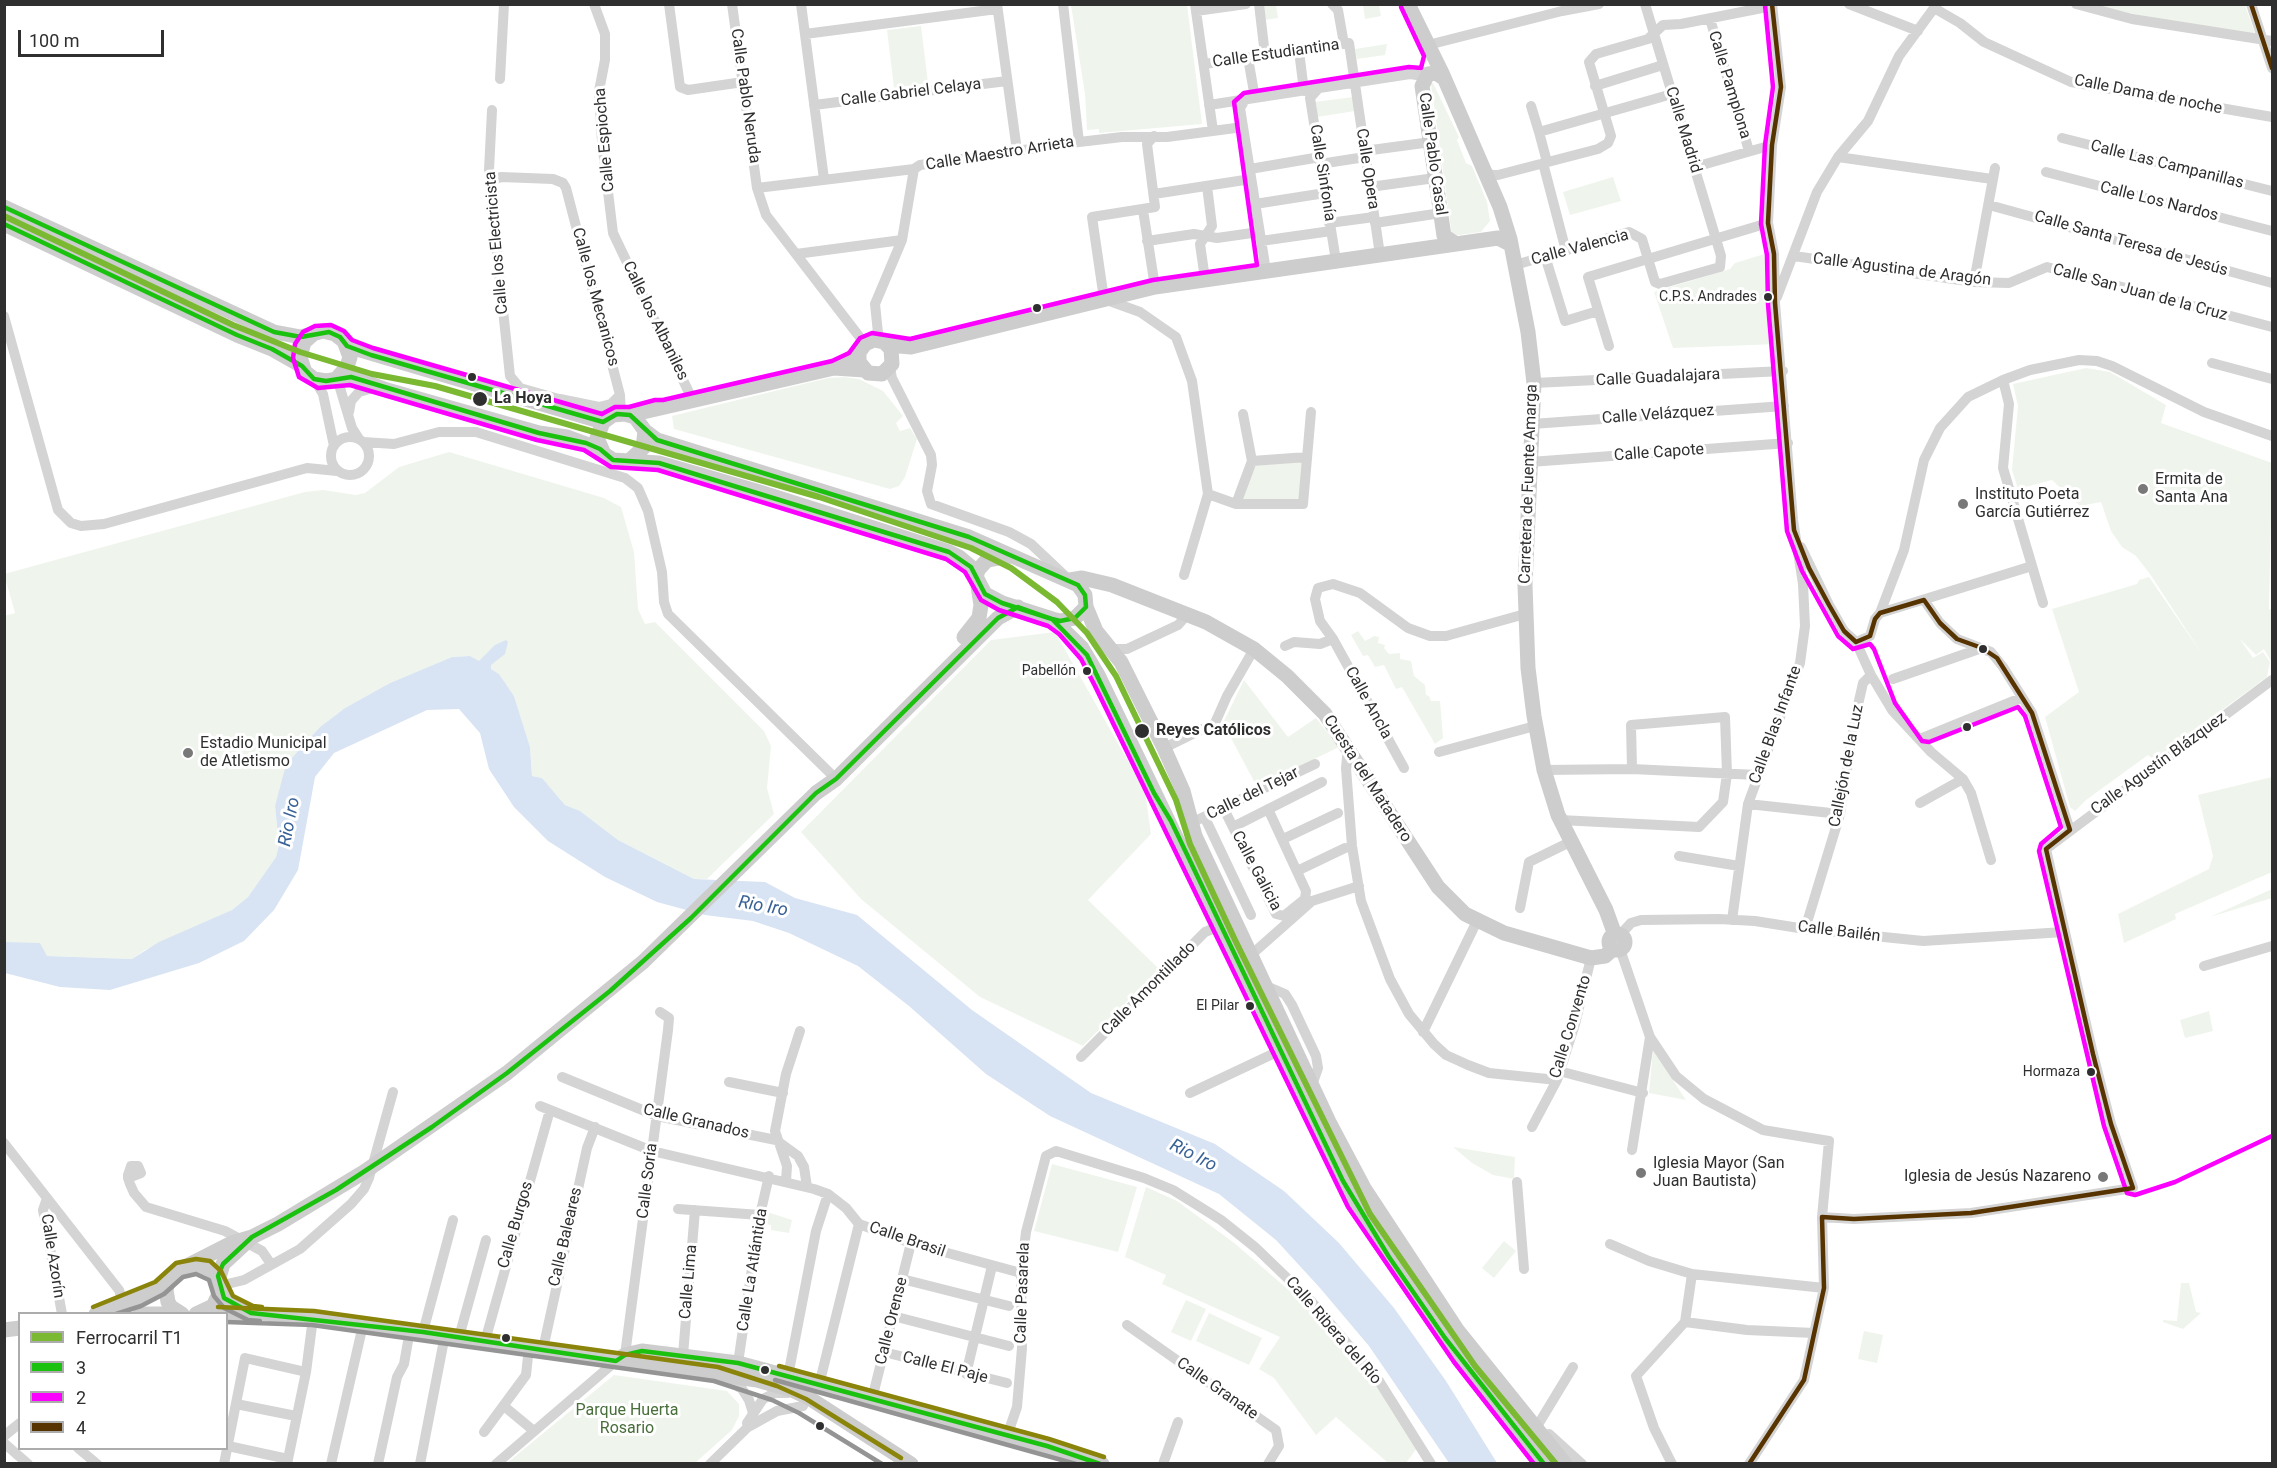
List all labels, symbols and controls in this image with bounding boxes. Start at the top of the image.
scale bar [21,18,166,56]
street label: Calle Pablo Neruda [726,27,764,165]
street label: Calle Pamplona [1704,29,1754,141]
text: 100 m [29,30,80,51]
street label: Calle Estudiantina [1211,36,1341,72]
street label: Calle Dama de noche [2072,71,2224,119]
street label: Calle Gabriel Celaya [840,75,982,111]
street label: Calle Madrid [1661,84,1705,176]
street label: Calle Espiocha [591,87,619,193]
street label: Calle Pablo Casal [1414,91,1450,217]
street label: Calle Sinfonía [1305,123,1339,223]
street label: Calle Opera [1351,127,1383,211]
street label: Calle Maestro Arrieta [924,133,1076,175]
street label: Calle Las Campanillas [2088,137,2246,193]
street label: Calle los Electricista [481,171,513,315]
street label: Calle Los Nardos [2098,178,2220,226]
street label: Calle Santa Teresa de Jesús [2032,207,2230,281]
street label: Calle los Mecanicos [567,226,623,368]
street label: Calle Valencia [1529,226,1631,270]
street label: Calle Agustina de Aragón [1812,250,1992,290]
street label: Calle los Albaniles [618,258,692,384]
street label: Calle San Juan de la Cruz [2051,260,2229,326]
place label: C.P.S. Andrades [1659,289,1757,305]
marker: C.P.S. Andrades [1762,291,1774,303]
unlabelled marker [1031,302,1043,314]
street label: Calle Guadalajara [1595,365,1721,391]
unlabelled marker [466,371,478,383]
street label: Carretera de Fuente Amarga [1516,384,1542,584]
place label: La Hoya [494,389,552,409]
marker: La Hoya [471,390,489,408]
street label: Calle Velázquez [1601,402,1715,428]
street label: Calle Capote [1613,440,1705,466]
place label: Ermita de Santa Ana [2155,470,2228,508]
marker: Ermita de Santa Ana [2136,482,2150,496]
place label: Instituto Poeta García Gutiérrez [1975,485,2089,523]
marker: Instituto Poeta García Gutiérrez [1956,497,1970,511]
unlabelled marker [1977,643,1989,655]
place label: Pabellón [1022,663,1076,679]
street label: Calle Blas Infante [1746,663,1806,787]
street label: Calle Ancla [1340,664,1396,742]
marker: Pabellón [1081,665,1093,677]
street label: Callejón de la Luz [1826,703,1868,829]
street label: Calle Agustín Blázquez [2088,708,2230,820]
street label: Cuesta del Matadero [1319,712,1415,846]
place label: Reyes Católicos [1156,721,1271,741]
unlabelled marker [1961,721,1973,733]
marker: Reyes Católicos [1133,722,1151,740]
place label: Estadio Municipal de Atletismo [200,734,327,772]
marker: Estadio Municipal de Atletismo [181,746,195,760]
street label: Calle del Tejar [1204,763,1302,825]
water label: Rio Iro [275,795,305,849]
street label: Calle Galicia [1227,828,1285,914]
water label: Rio Iro [737,892,789,922]
street label: Calle Bailén [1797,917,1881,947]
street label: Calle Amontillado [1098,938,1200,1040]
street label: Calle Convento [1546,973,1596,1081]
place label: El Pilar [1196,998,1239,1014]
marker: El Pilar [1244,1000,1256,1012]
place label: Hormaza [2023,1064,2080,1080]
marker: Hormaza [2085,1066,2097,1078]
street label: Calle Granados [641,1100,751,1144]
water label: Rio Iro [1166,1135,1220,1177]
street label: Calle Soria [634,1142,662,1220]
place label: Iglesia Mayor (San Juan Bautista) [1653,1154,1785,1192]
marker: Iglesia Mayor (San Juan Bautista) [1634,1166,1648,1180]
place label: Iglesia de Jesús Nazareno [1904,1167,2091,1187]
marker: Iglesia de Jesús Nazareno [2096,1170,2110,1184]
street label: Calle Burgos [494,1179,538,1271]
street label: Calle Baleares [545,1186,587,1288]
street label: Calle La Atlántida [734,1207,772,1333]
street label: Calle Azorín [36,1213,68,1299]
street label: Calle Brasil [866,1218,948,1262]
street label: Calle Pasarela [1012,1242,1034,1344]
street label: Calle Lima [676,1244,702,1320]
street label: Calle Ribera del Río [1281,1273,1385,1389]
street label: Calle Orense [872,1275,912,1367]
legend [18,1312,228,1450]
text: Ferrocarril T1 [76,1327,183,1348]
unlabelled marker [500,1332,512,1344]
street label: Calle El Paje [900,1348,990,1388]
street label: Calle Granate [1172,1354,1262,1424]
text: 3 [76,1357,86,1378]
unlabelled marker [759,1364,771,1376]
text: 2 [76,1387,86,1408]
park label: Parque Huerta Rosario [576,1401,678,1439]
text: 4 [76,1417,86,1438]
unlabelled marker [814,1420,826,1432]

